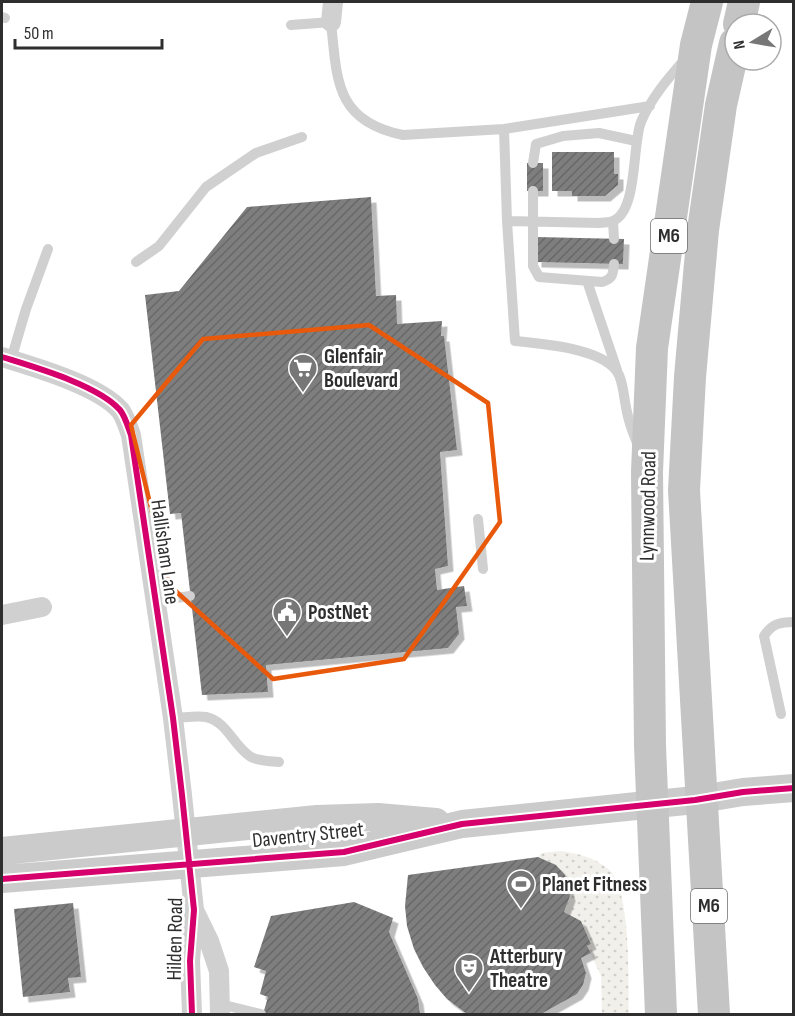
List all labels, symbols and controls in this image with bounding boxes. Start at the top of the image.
scale bar [15,12,162,50]
north arrow [723,12,783,72]
text: 50 m [24,23,54,44]
text: N [730,39,750,51]
road number: M6 [651,219,687,253]
place label: Glenfair Boulevard [324,344,398,393]
supermarket icon: Glenfair Boulevard [287,352,319,394]
street label: Lynnwood Road [635,451,661,561]
street label: Hallisham Lane [145,498,185,606]
public building icon: PostNet [271,596,303,638]
place label: PostNet [308,600,369,625]
street label: Daventry Street [251,817,365,853]
sports icon: Planet Fitness [505,868,537,910]
place label: Planet Fitness [542,872,647,897]
road number: M6 [691,889,727,923]
street label: Hilden Road [162,897,188,981]
place label: Atterbury Theatre [489,944,563,993]
theatre icon: Atterbury Theatre [453,952,485,994]

